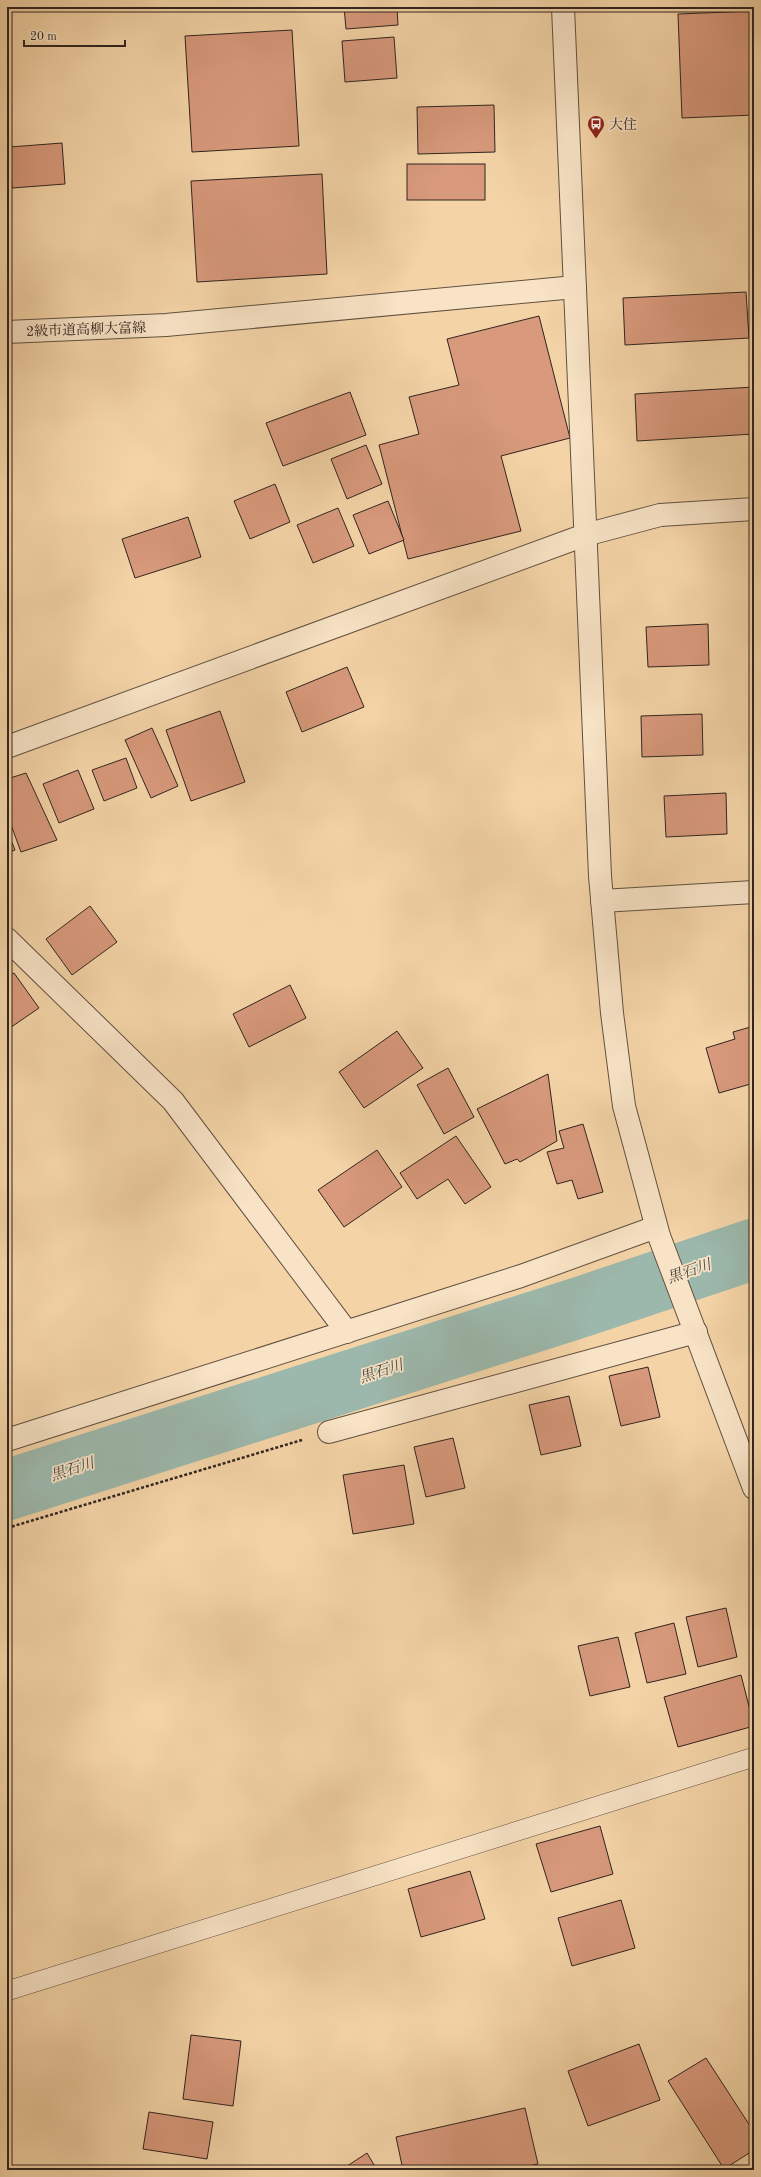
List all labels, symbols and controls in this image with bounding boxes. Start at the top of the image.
scale bar [24,22,125,48]
text: 20 m [30,31,57,43]
bus stop icon: 大住 [586,114,606,139]
place label: 大住 [609,117,637,132]
street label: 2級市道高柳大富線 [26,320,146,339]
water label: 黒石川 [665,1255,715,1287]
water label: 黒石川 [357,1356,407,1387]
water label: 黒石川 [48,1454,98,1485]

